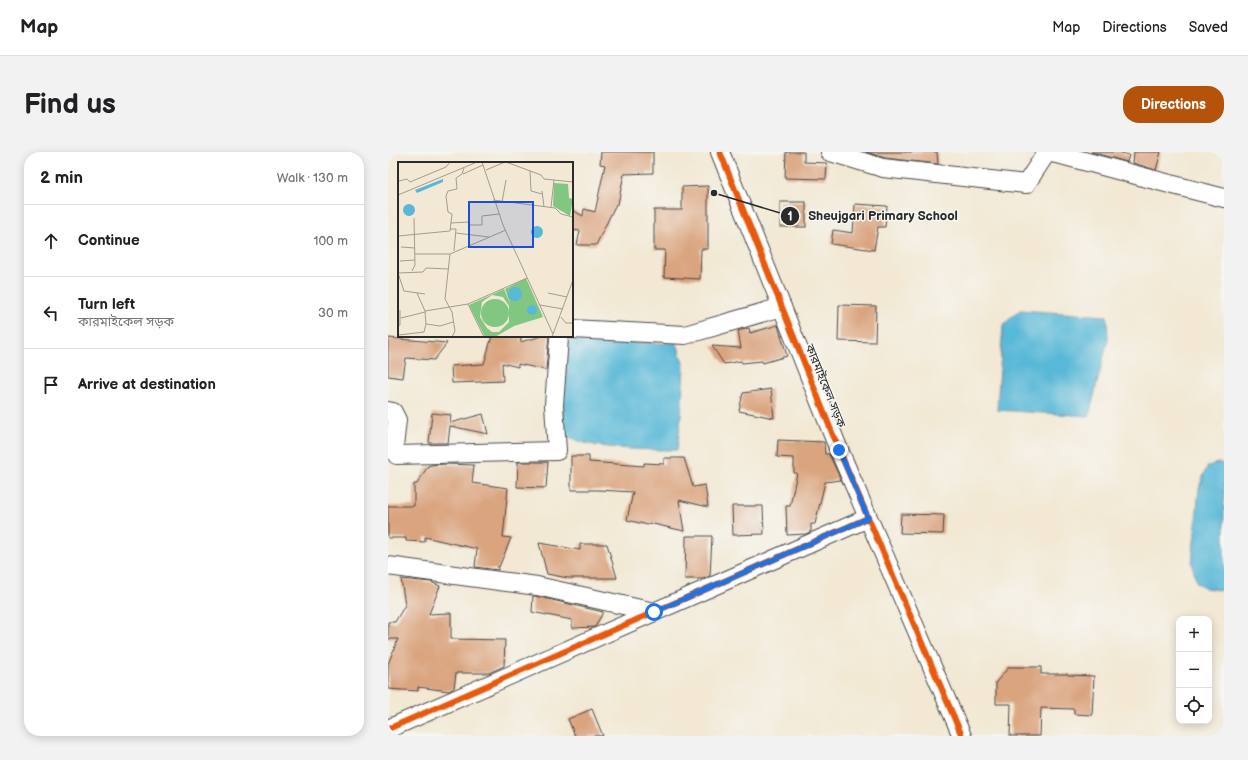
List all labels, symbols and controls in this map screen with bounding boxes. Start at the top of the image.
text: Map [20,16,58,39]
text: Map [1052,19,1080,36]
text: Directions [1102,19,1167,36]
text: Saved [1189,19,1228,36]
button: Directions [1123,86,1224,123]
text: Find us [24,88,116,121]
inset map [398,162,573,337]
text: 2 min [40,168,83,188]
text: Walk · 130 m [277,170,348,186]
callout: Sheujgari Primary School [780,203,967,228]
text: Sheujgari Primary School [808,208,958,224]
text: 1 [787,209,793,224]
icon: ahead [40,230,62,252]
text: Continue [78,231,140,250]
text: 100 m [313,233,348,249]
text: Turn left [78,295,135,314]
icon: left [40,302,62,324]
text: 30 m [318,305,348,321]
text: কারমাইকেল সড়ক [78,314,174,330]
street label: কারমাইকেল সড়ক [801,341,850,430]
icon: arrive [40,374,62,396]
text: Arrive at destination [78,375,216,394]
route end [830,441,848,459]
route start [645,603,663,621]
map controls [1176,616,1212,724]
button: + [1176,616,1212,652]
button: − [1176,652,1212,688]
button: locate [1176,688,1212,724]

